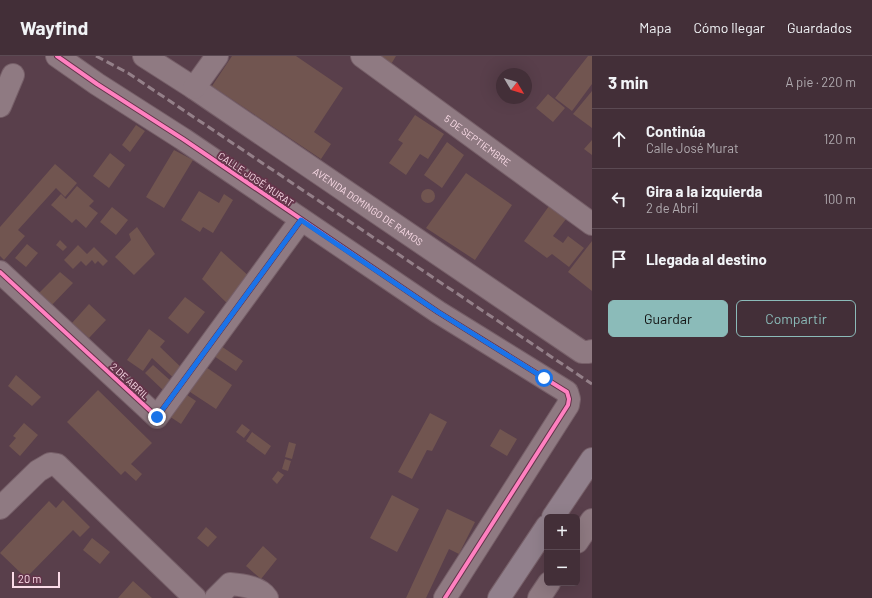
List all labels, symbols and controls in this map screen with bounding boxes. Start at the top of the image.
text: Wayfind [20,16,88,39]
text: Mapa [639,19,671,36]
text: Cómo llegar [693,19,765,36]
text: Guardados [787,19,852,36]
north arrow [496,68,532,104]
text: 3 min [608,72,648,92]
text: A pie · 220 m [786,74,856,90]
street label: 5 DE SEPTIEMBRE [442,112,513,169]
text: Continúa [646,122,706,140]
icon: ahead [608,128,630,150]
text: 120 m [824,131,856,147]
text: Calle José Murat [646,140,739,156]
street label: CALLE JOSÉ MURAT [216,149,296,209]
street label: AVENIDA DOMINGO DE RAMOS [311,165,425,248]
text: Gira a la izquierda [646,182,762,200]
icon: left [608,188,630,210]
text: 100 m [823,191,856,207]
text: 2 de Abril [646,200,698,216]
icon: arrive [608,248,630,270]
text: Llegada al destino [646,250,767,268]
button: Guardar [608,300,728,337]
button: Compartir [736,300,856,337]
street label: 2 DE ABRIL [108,360,152,402]
route start [535,369,553,387]
route end [148,408,166,426]
map controls [544,514,580,586]
button: + [544,514,580,550]
button: − [544,550,580,586]
scale bar [12,570,60,589]
text: 20 m [18,572,41,585]

